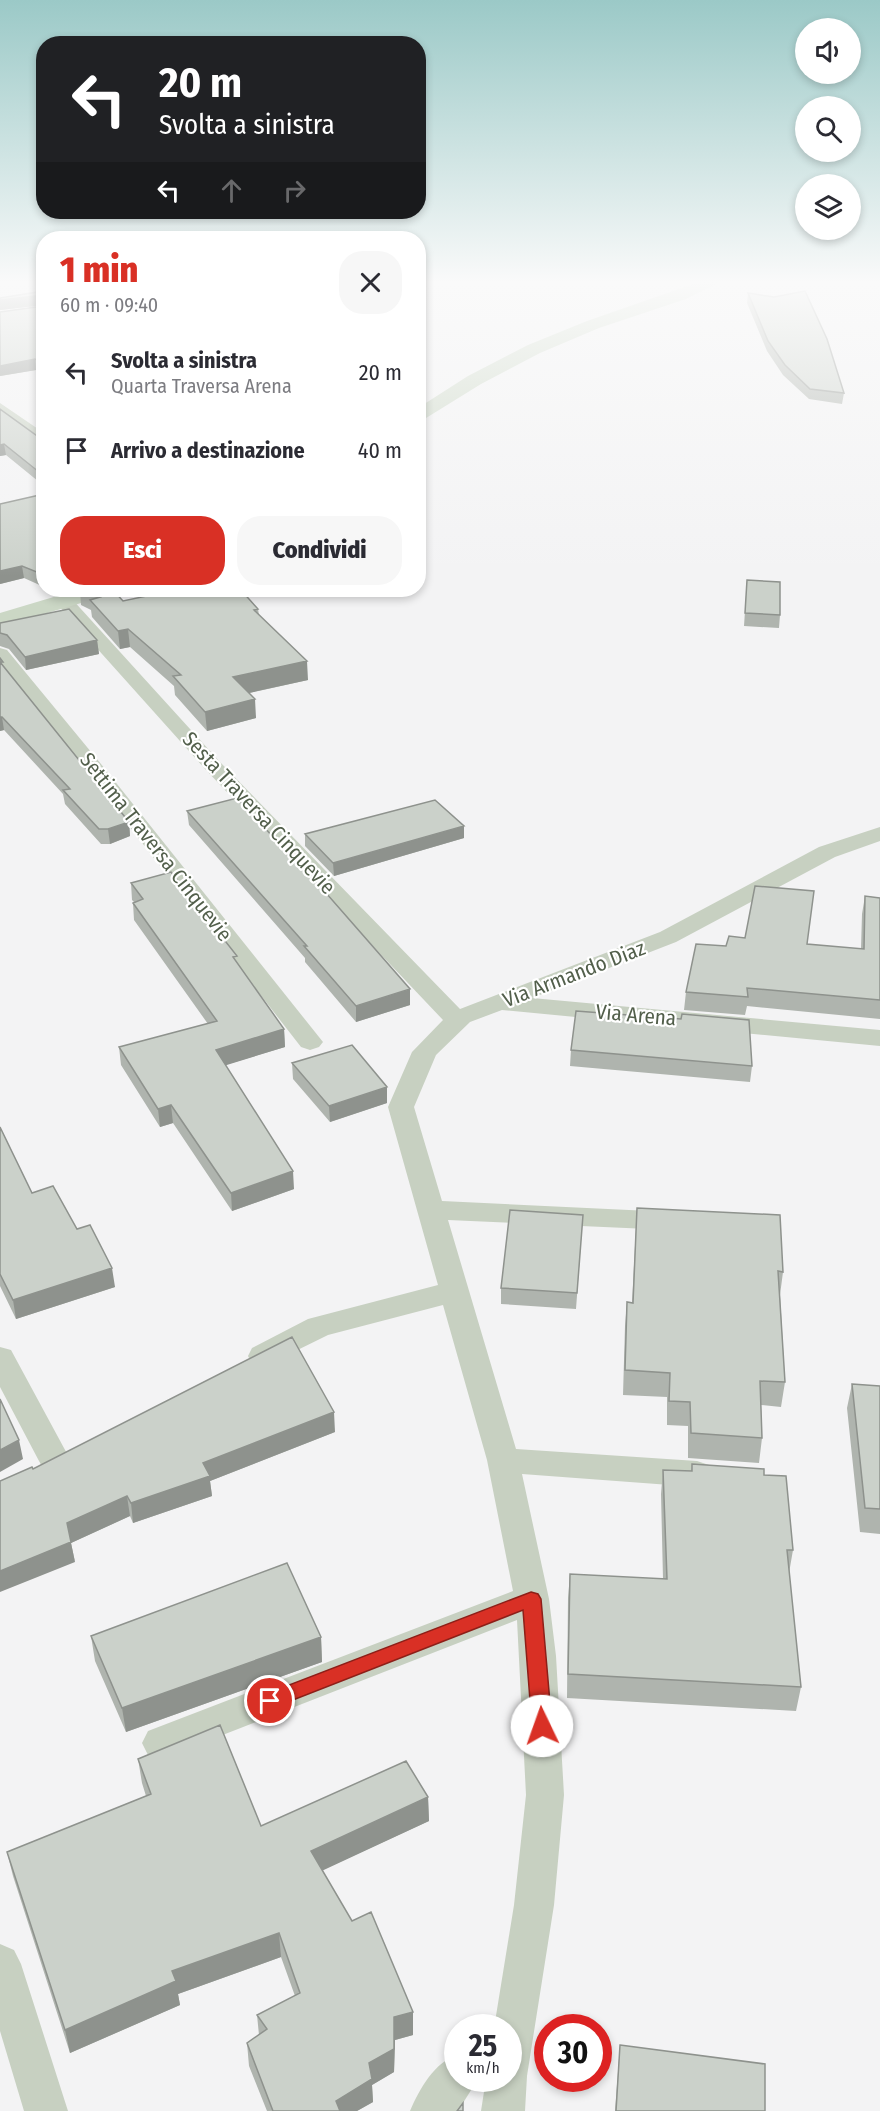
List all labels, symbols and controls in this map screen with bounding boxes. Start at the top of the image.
map controls [795,18,861,240]
button: sound [795,18,861,84]
text: 20 m [159,58,242,108]
icon: left [60,60,138,138]
button: search [795,96,861,162]
text: Svolta a sinistra [159,109,335,141]
icon: left [152,174,185,207]
icon: ahead [215,174,248,207]
icon: right [278,174,311,207]
button: layers [795,174,861,240]
text: 1 min [60,248,138,292]
button: close [339,251,402,314]
text: 60 m · 09:40 [60,293,158,317]
text: Svolta a sinistra [111,347,257,374]
icon: left [60,356,93,389]
text: 20 m [359,359,402,386]
text: Quarta Traversa Arena [111,374,292,398]
icon: arrive [60,434,93,467]
text: Arrivo a destinazione [111,437,305,464]
text: 40 m [358,437,402,464]
button: Esci [60,516,225,585]
button: Condividi [237,516,402,585]
street label: Sesta Traversa Cinquevie [177,726,341,900]
street label: Settima Traversa Cinquevie [74,748,238,946]
street label: Via Armando Diaz [499,935,649,1013]
street label: Via Arena [595,999,677,1031]
pin [244,1675,295,1726]
icon: arrive [253,1684,286,1717]
position arrow [510,1694,574,1758]
speed limit sign: 30 [534,2014,612,2092]
text: 25 [469,2028,497,2064]
text: km/h [466,2059,500,2077]

